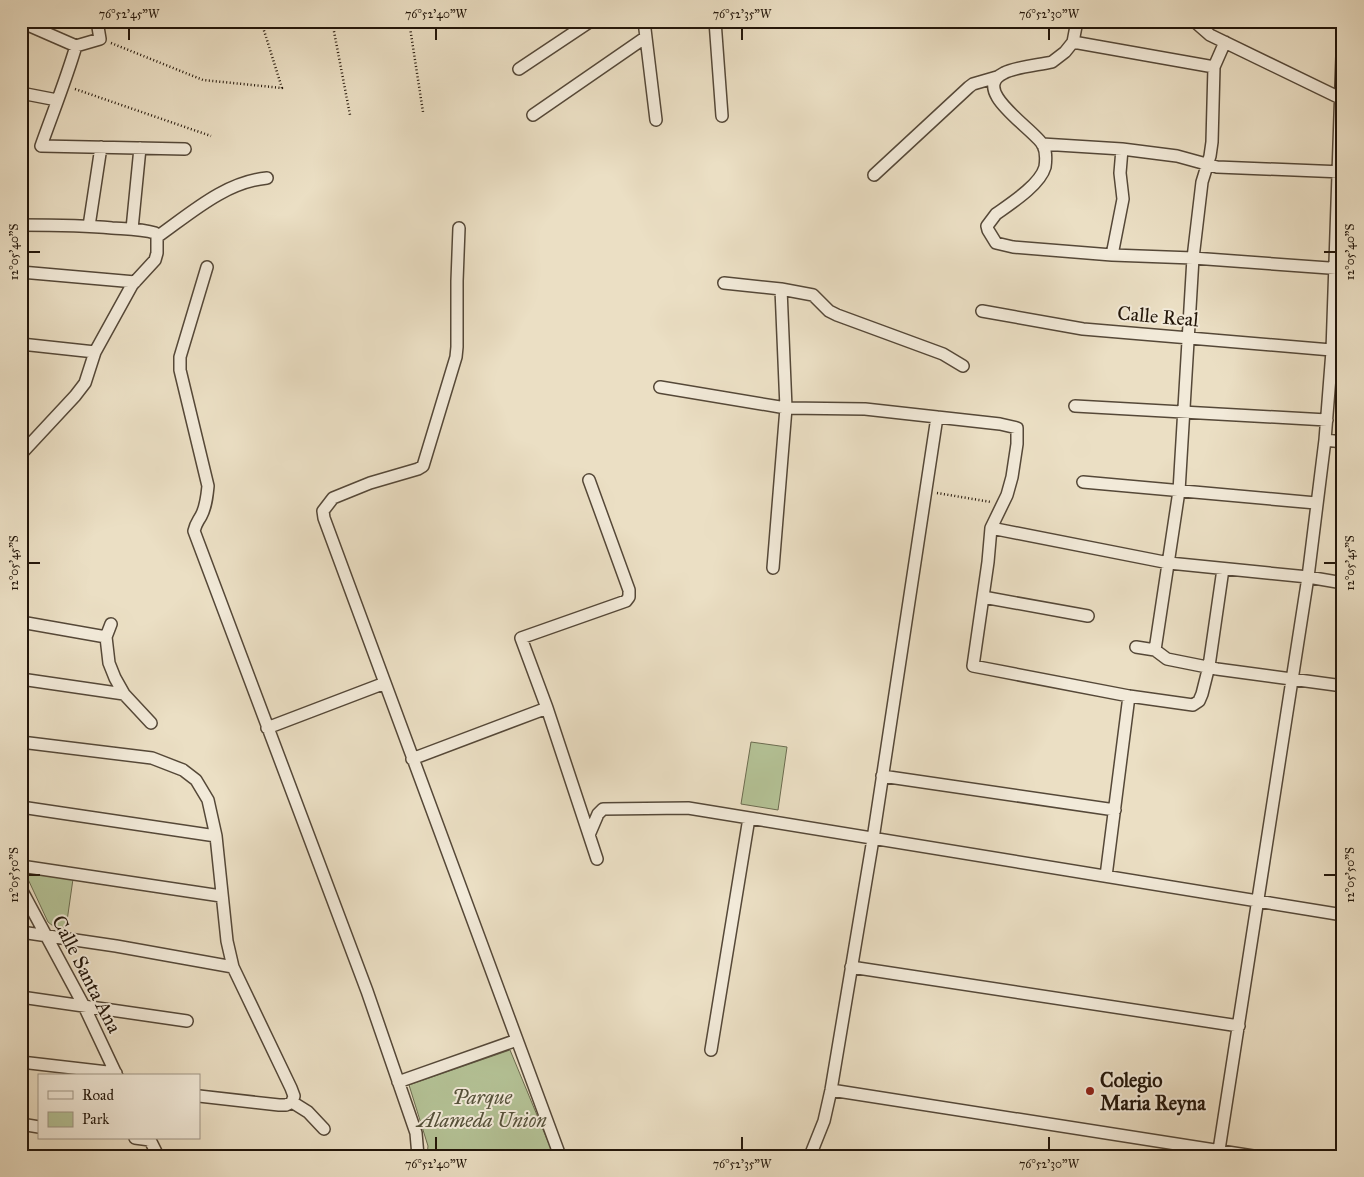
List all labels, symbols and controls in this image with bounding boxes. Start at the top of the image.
text: 76°52'45"W [99,7,160,21]
text: 76°52'40"W [405,7,468,21]
text: 76°52'35"W [713,7,772,21]
text: 76°52'30"W [1019,7,1080,21]
text: 12°05'40"S [7,224,21,280]
text: 12°05'40"S [1343,224,1357,280]
street label: Calle Real [1116,300,1200,332]
text: 12°05'45"S [7,535,21,591]
text: 12°05'45"S [1343,535,1357,591]
text: 12°05'50"S [7,847,21,903]
text: 12°05'50"S [1343,847,1357,903]
street label: Calle Santa Ana [47,911,127,1037]
place label: Colegio Maria Reyna [1100,1068,1206,1116]
legend [38,1074,200,1140]
park label: Parque Alameda Union [415,1085,547,1132]
marker: Colegio Maria Reyna [1084,1085,1096,1097]
text: Road [82,1086,114,1104]
text: Park [82,1110,109,1128]
text: 76°52'40"W [405,1157,468,1171]
text: 76°52'35"W [713,1157,772,1171]
text: 76°52'30"W [1019,1157,1080,1171]

